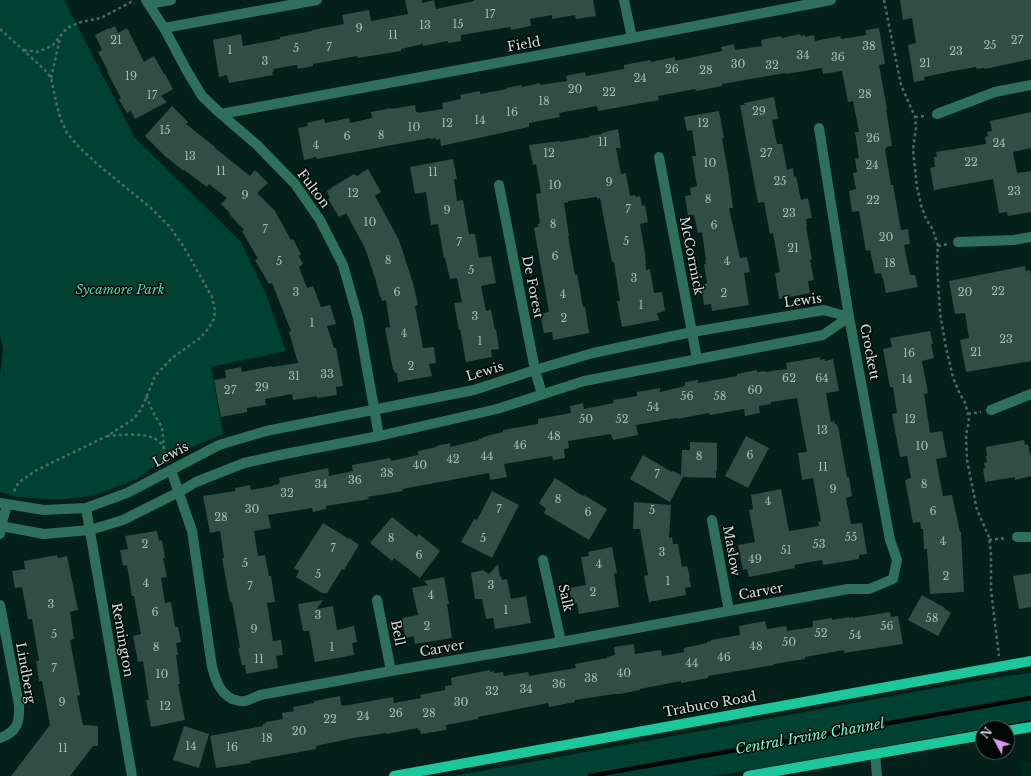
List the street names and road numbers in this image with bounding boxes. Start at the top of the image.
street label: Field [506,34,542,56]
street label: Fulton [294,167,332,211]
street label: McCormick [676,216,706,296]
street label: De Forest [518,254,546,320]
street label: Lewis [783,291,823,311]
street label: Crockett [856,323,882,381]
street label: Lewis [464,359,506,385]
street label: Lewis [150,439,192,471]
street label: Maslow [719,525,743,577]
street label: Carver [737,580,785,604]
street label: Salk [554,583,576,613]
street label: Remington [108,602,136,678]
street label: Bell [387,619,407,647]
street label: Carver [418,637,466,661]
street label: Lindberg [12,641,38,705]
street label: Trabuco Road [662,689,758,721]

